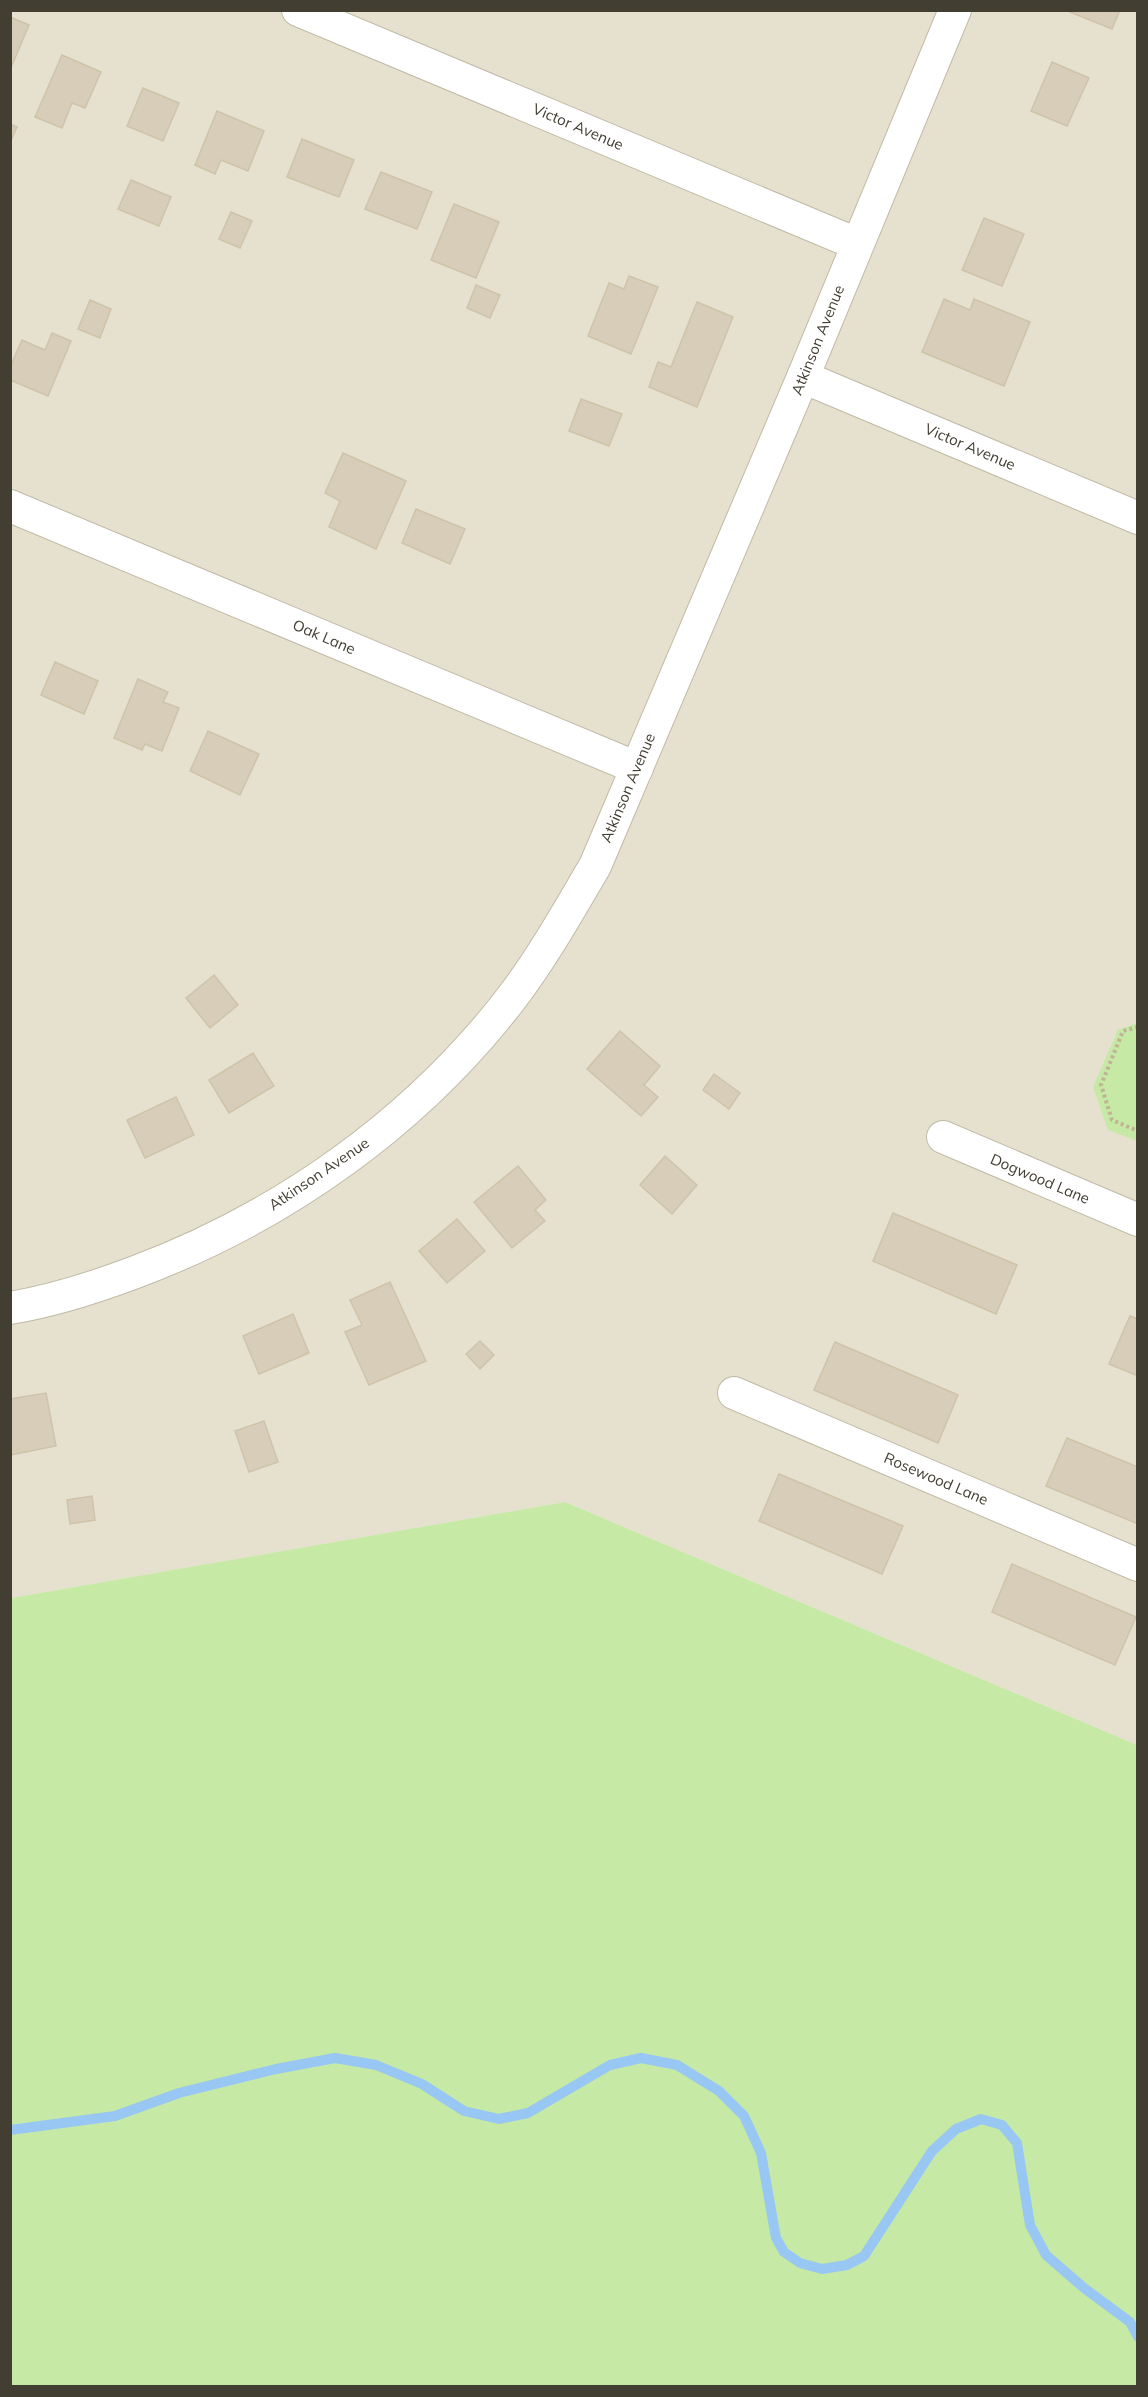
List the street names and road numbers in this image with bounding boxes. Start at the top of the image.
street label: Victor Avenue [530,99,626,154]
street label: Atkinson Avenue [787,282,848,398]
street label: Victor Avenue [922,419,1018,474]
street label: Oak Lane [290,615,358,658]
street label: Atkinson Avenue [596,730,659,845]
street label: Atkinson Avenue [265,1133,373,1214]
street label: Dogwood Lane [988,1149,1093,1208]
street label: Rosewood Lane [881,1448,991,1509]

